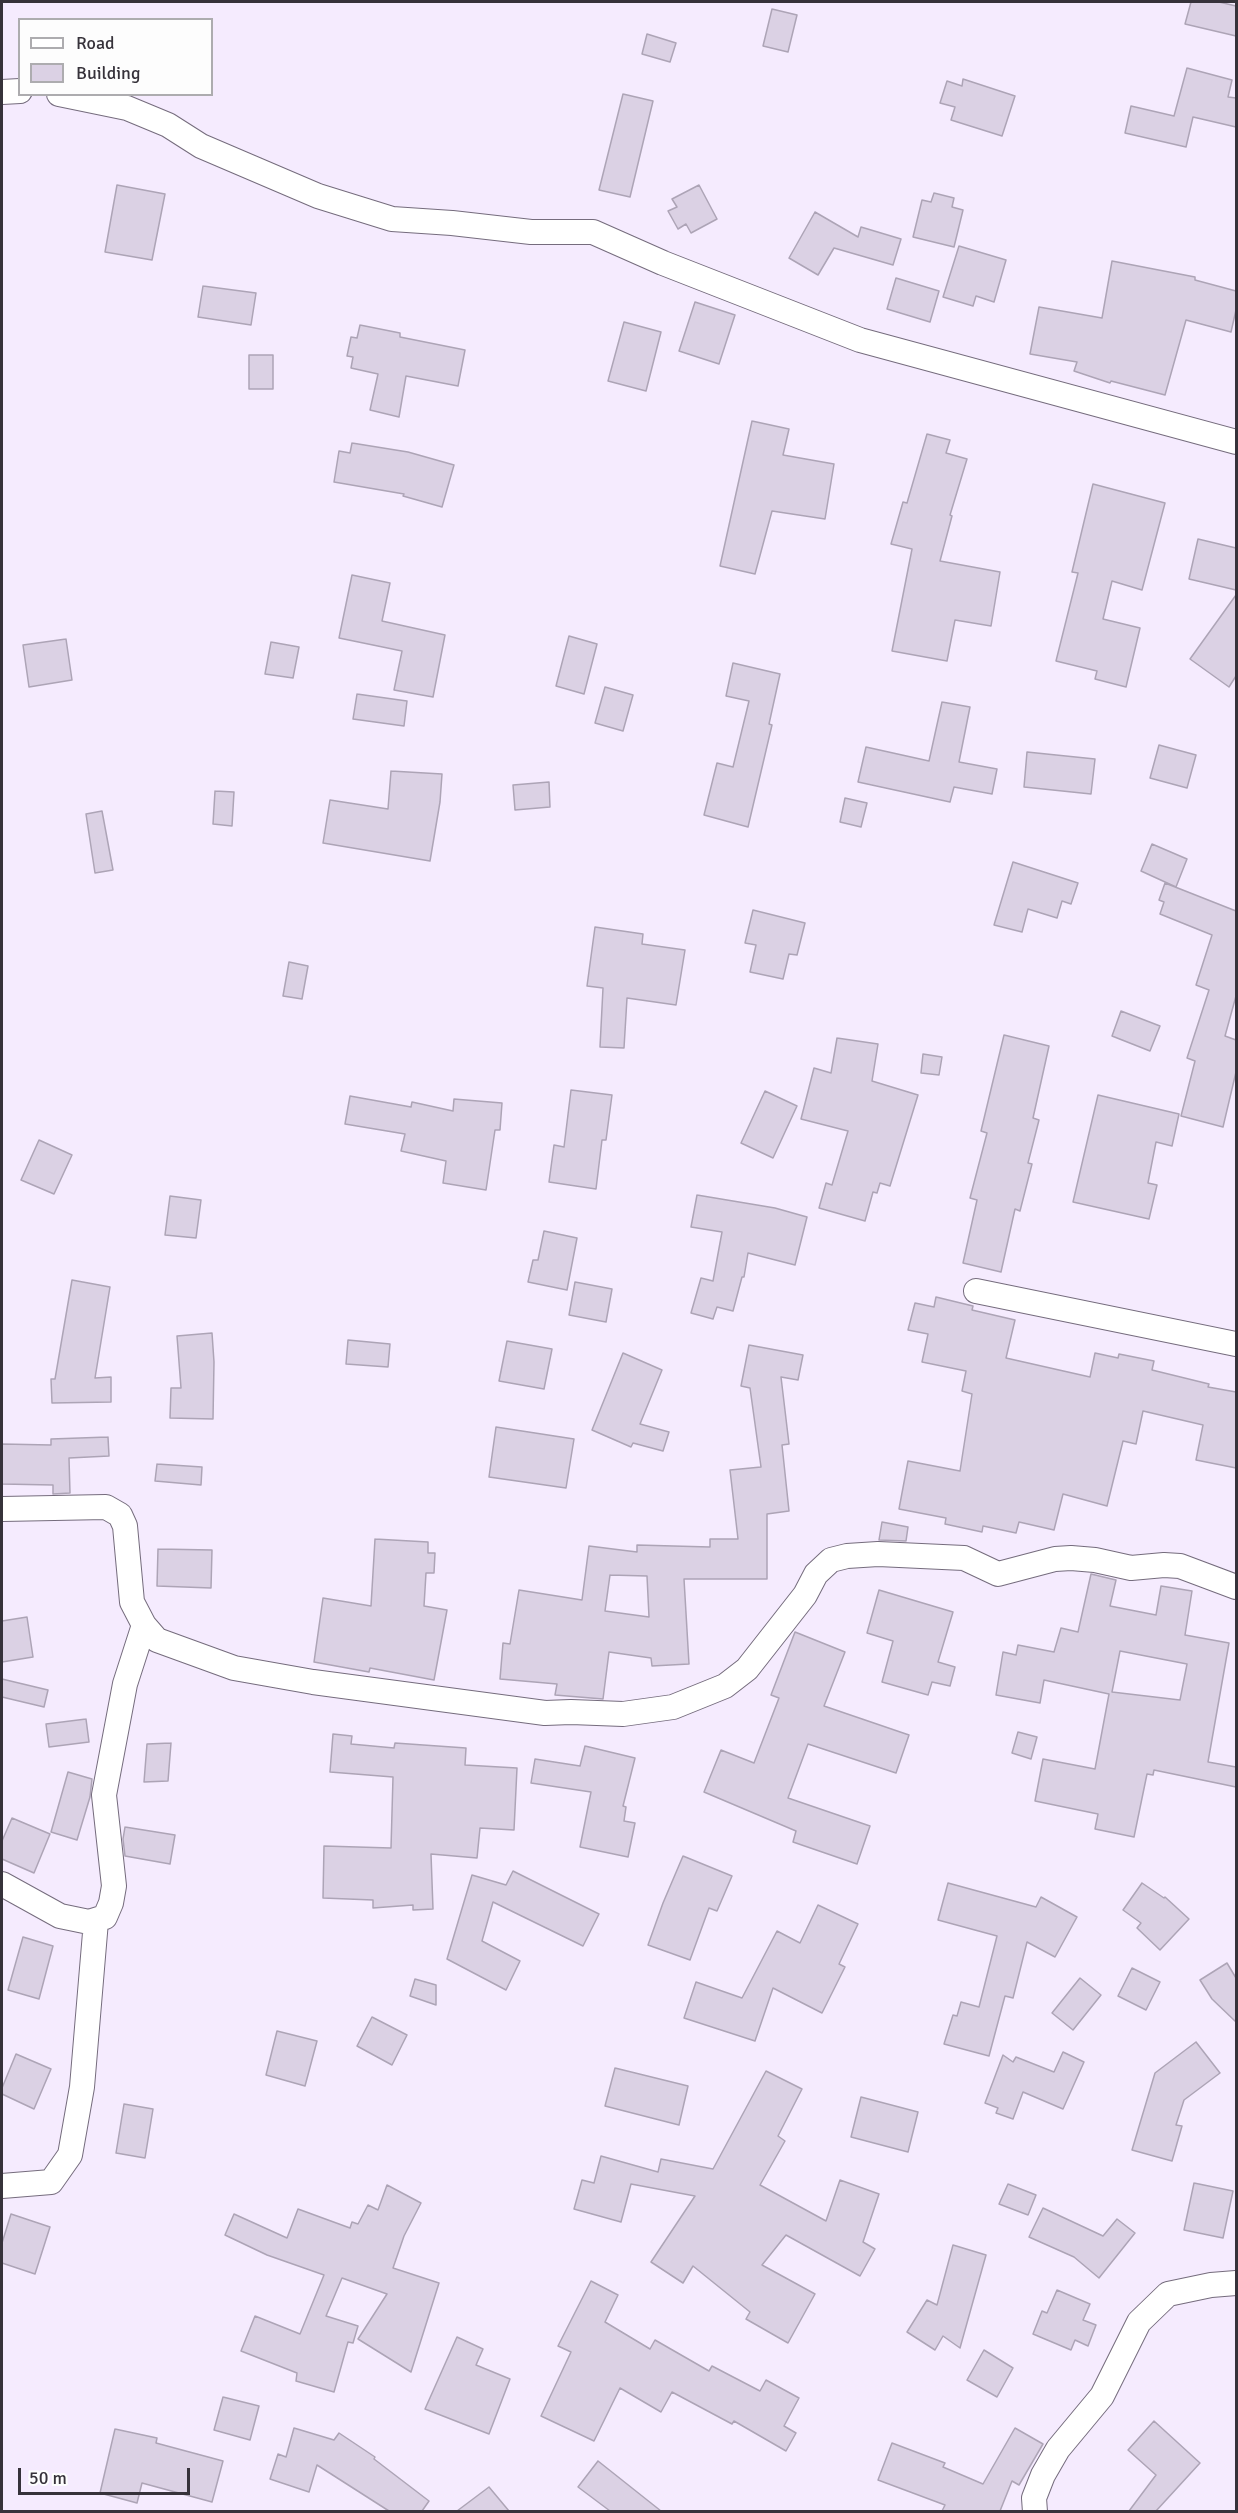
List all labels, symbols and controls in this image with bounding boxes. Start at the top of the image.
legend [18,18,213,96]
text: Road [76,32,115,54]
text: Building [76,62,140,84]
scale bar [21,2456,194,2494]
text: 50 m [29,2467,67,2489]

